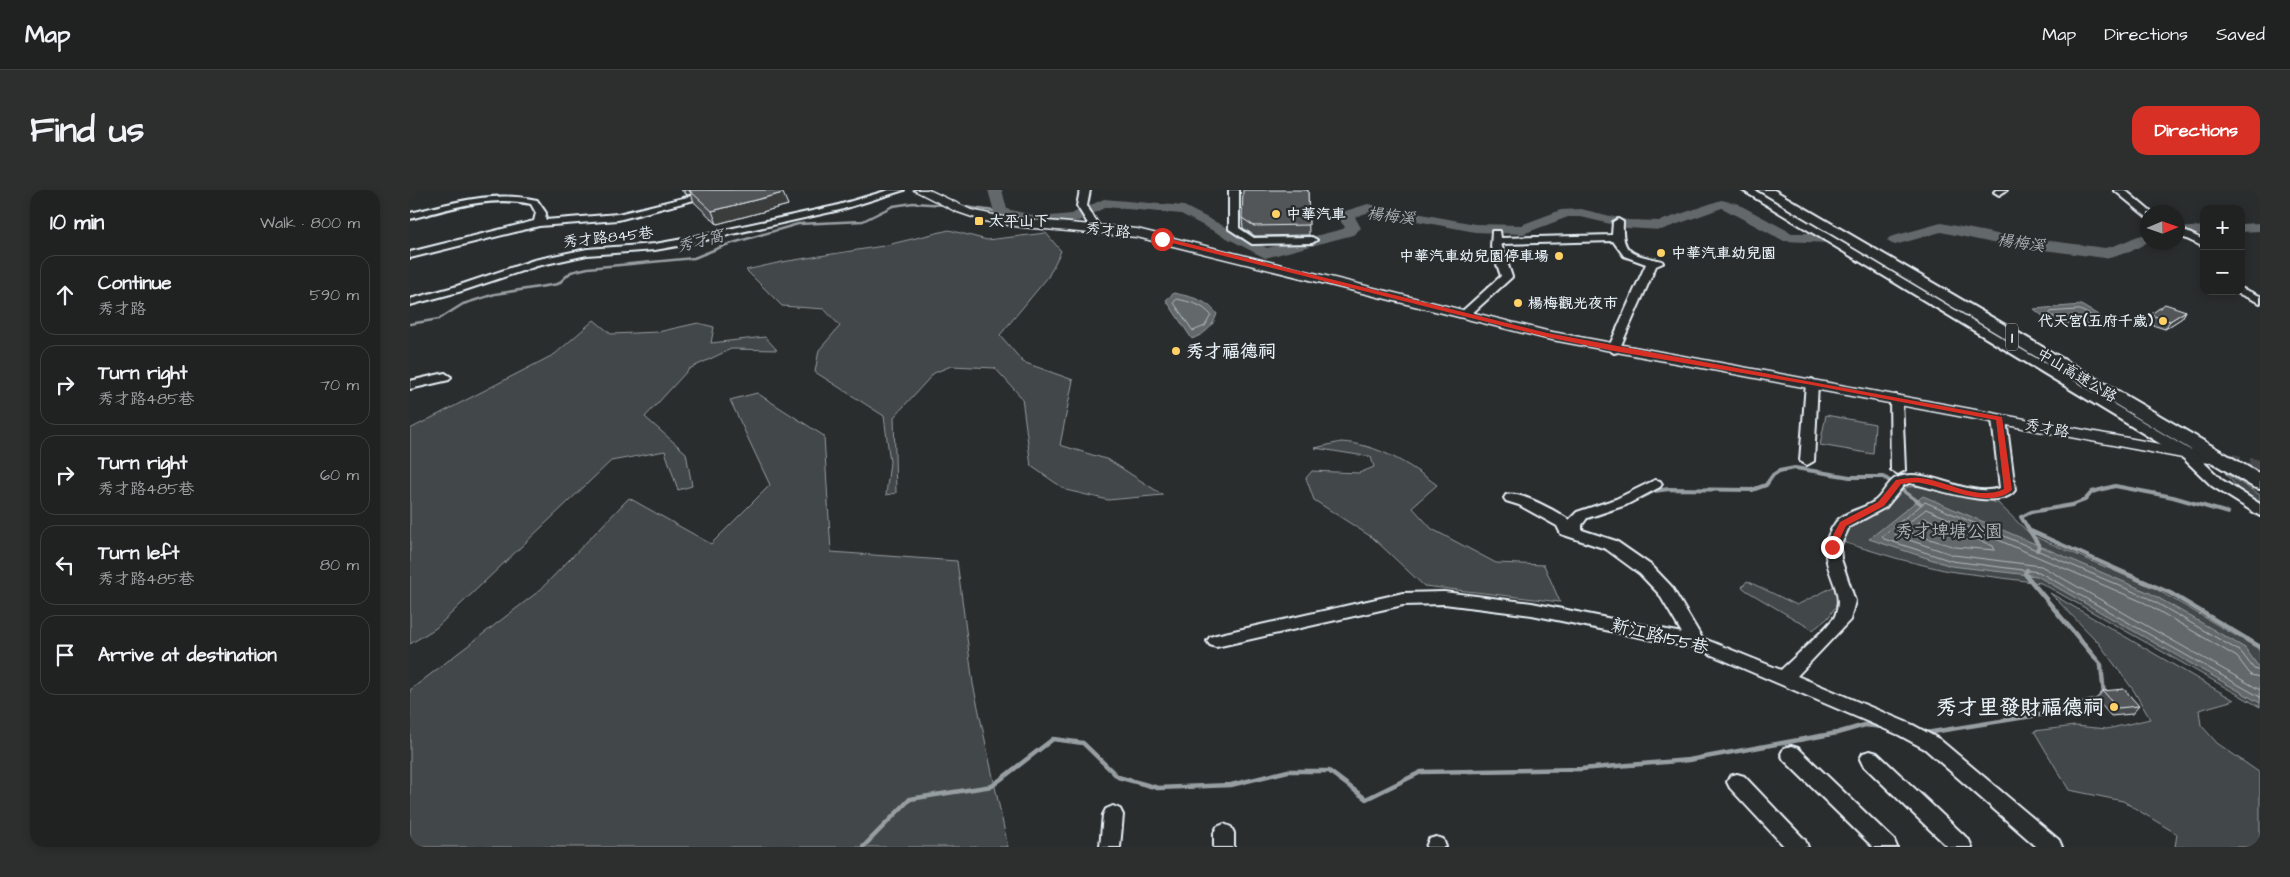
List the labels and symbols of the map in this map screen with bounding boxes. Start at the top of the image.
water label: 楊梅溪 [1366,202,1417,230]
place label: 中華汽車 [1286,204,1346,225]
north arrow [2140,205,2185,250]
marker: 中華汽車 [1270,208,1282,220]
place label: 太平山下 [989,211,1049,232]
marker: 太平山下 [973,215,985,227]
street label: 秀才路 [1084,218,1131,243]
street label: 秀才路845巷 [562,222,654,253]
water label: 秀才窩 [674,224,728,257]
route start [1151,228,1174,251]
water label: 楊梅溪 [1996,229,2047,257]
place label: 中華汽車幼兒園 [1671,243,1776,264]
place label: 中華汽車幼兒園停車場 [1399,246,1549,267]
marker: 中華汽車幼兒園 [1655,247,1667,259]
marker: 中華汽車幼兒園停車場 [1553,250,1565,262]
place label: 楊梅觀光夜市 [1528,293,1618,314]
marker: 楊梅觀光夜市 [1512,297,1524,309]
place label: 代天宮(五府千歲) [2038,311,2154,332]
marker: 代天宮(五府千歲) [2157,315,2169,327]
road number: 1 [2006,324,2018,350]
place label: 秀才福德祠 [1186,339,1276,364]
street label: 中山高速公路 [2033,343,2121,408]
marker: 秀才福德祠 [1170,345,1182,357]
street label: 秀才路 [2023,414,2071,443]
park label: 秀才埤塘公園 [1895,519,2003,544]
route end [1821,536,1844,559]
street label: 新江路155巷 [1608,612,1711,661]
place label: 秀才里發財福德祠 [1936,693,2104,722]
marker: 秀才里發財福德祠 [2108,701,2120,713]

